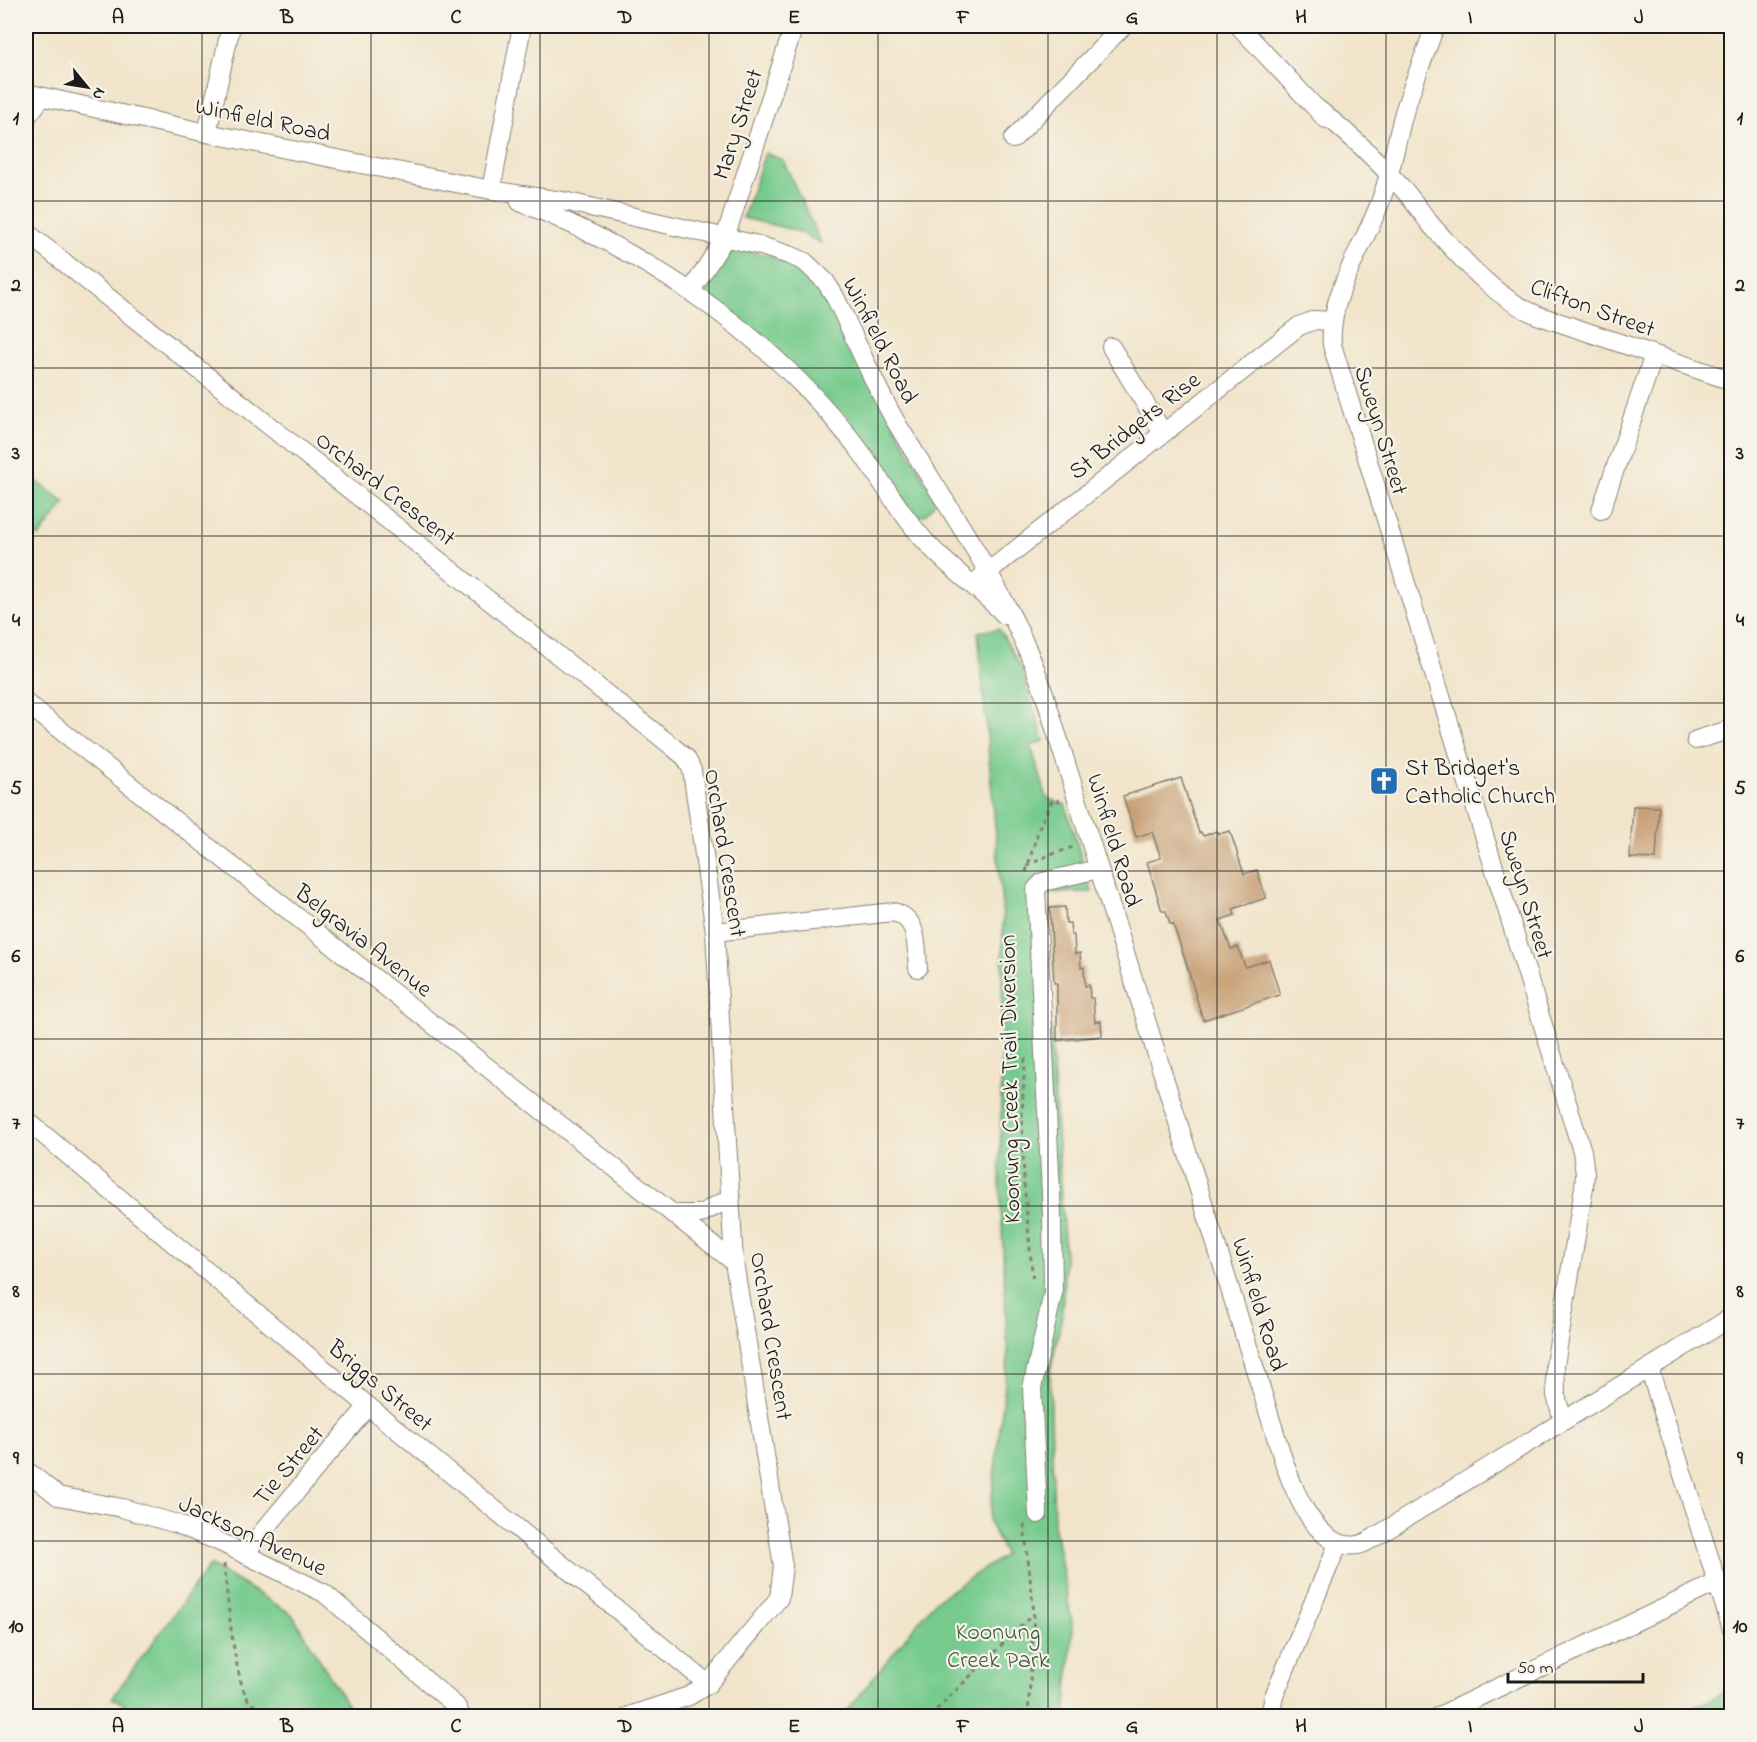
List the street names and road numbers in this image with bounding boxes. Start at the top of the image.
street label: Mary Street [705,65,775,185]
street label: Winfield Road [191,90,334,153]
street label: Clifton Street [1525,271,1659,348]
street label: Winfield Road [832,272,926,411]
street label: Sweyn Street [1342,362,1416,500]
street label: St Bridgets Rise [1062,364,1209,490]
street label: Orchard Crescent [307,424,462,556]
street label: Orchard Crescent [693,767,754,940]
street label: Winfield Road [1076,770,1150,912]
street label: Sweyn Street [1487,826,1561,964]
street label: Belgravia Avenue [285,876,439,1007]
street label: Koonung Creek Trail Diversion [991,934,1032,1224]
street label: Winfield Road [1221,1234,1295,1376]
street label: Orchard Crescent [739,1250,800,1423]
street label: Briggs Street [318,1332,440,1442]
street label: Tie Street [246,1419,334,1514]
street label: Jackson Avenue [172,1488,332,1587]

